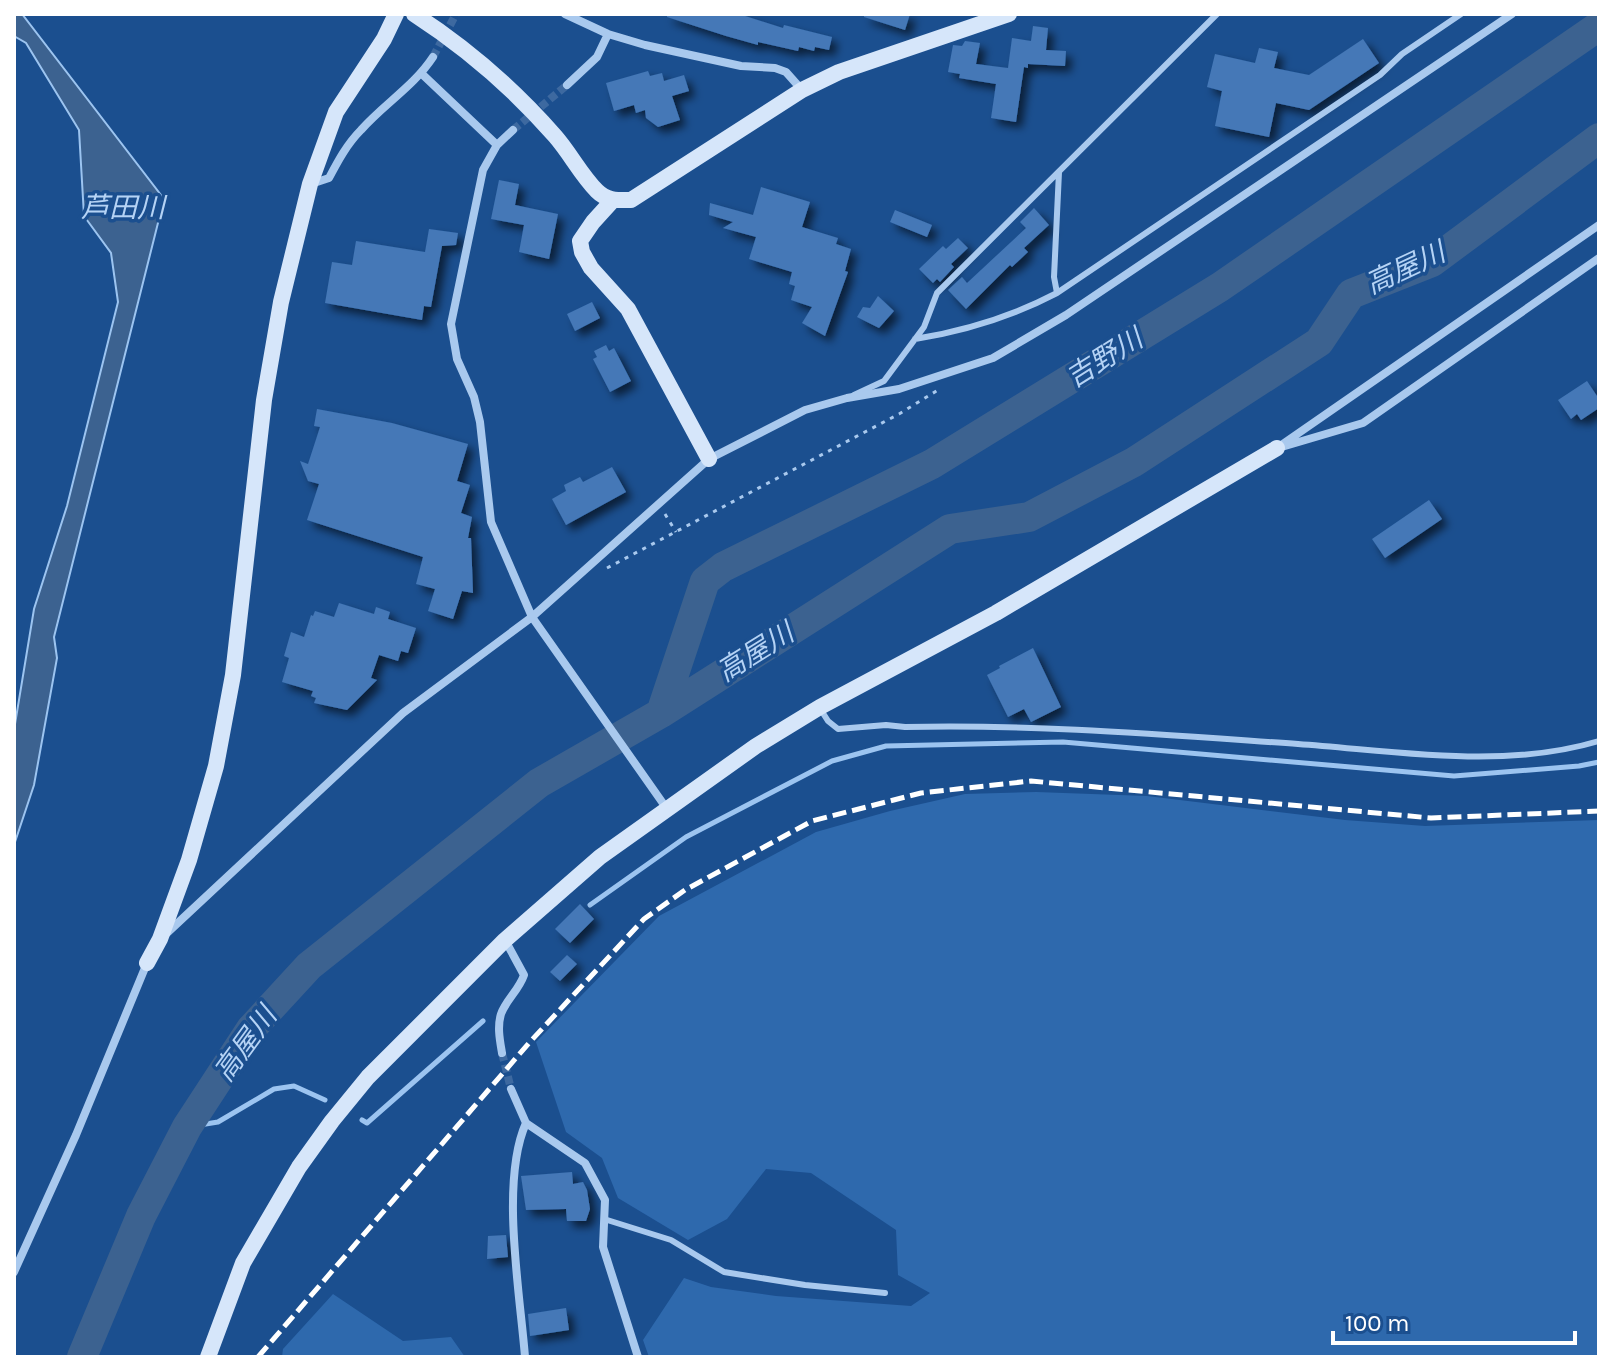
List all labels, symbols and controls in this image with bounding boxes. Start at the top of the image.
water label: 芦田川 [81,191,168,224]
water label: 高屋川 [1360,234,1453,301]
water label: 吉野川 [1060,320,1151,394]
water label: 高屋川 [711,614,802,688]
water label: 高屋川 [207,998,285,1088]
scale bar [1333,1295,1575,1345]
text: 100 m [1345,1309,1410,1337]

